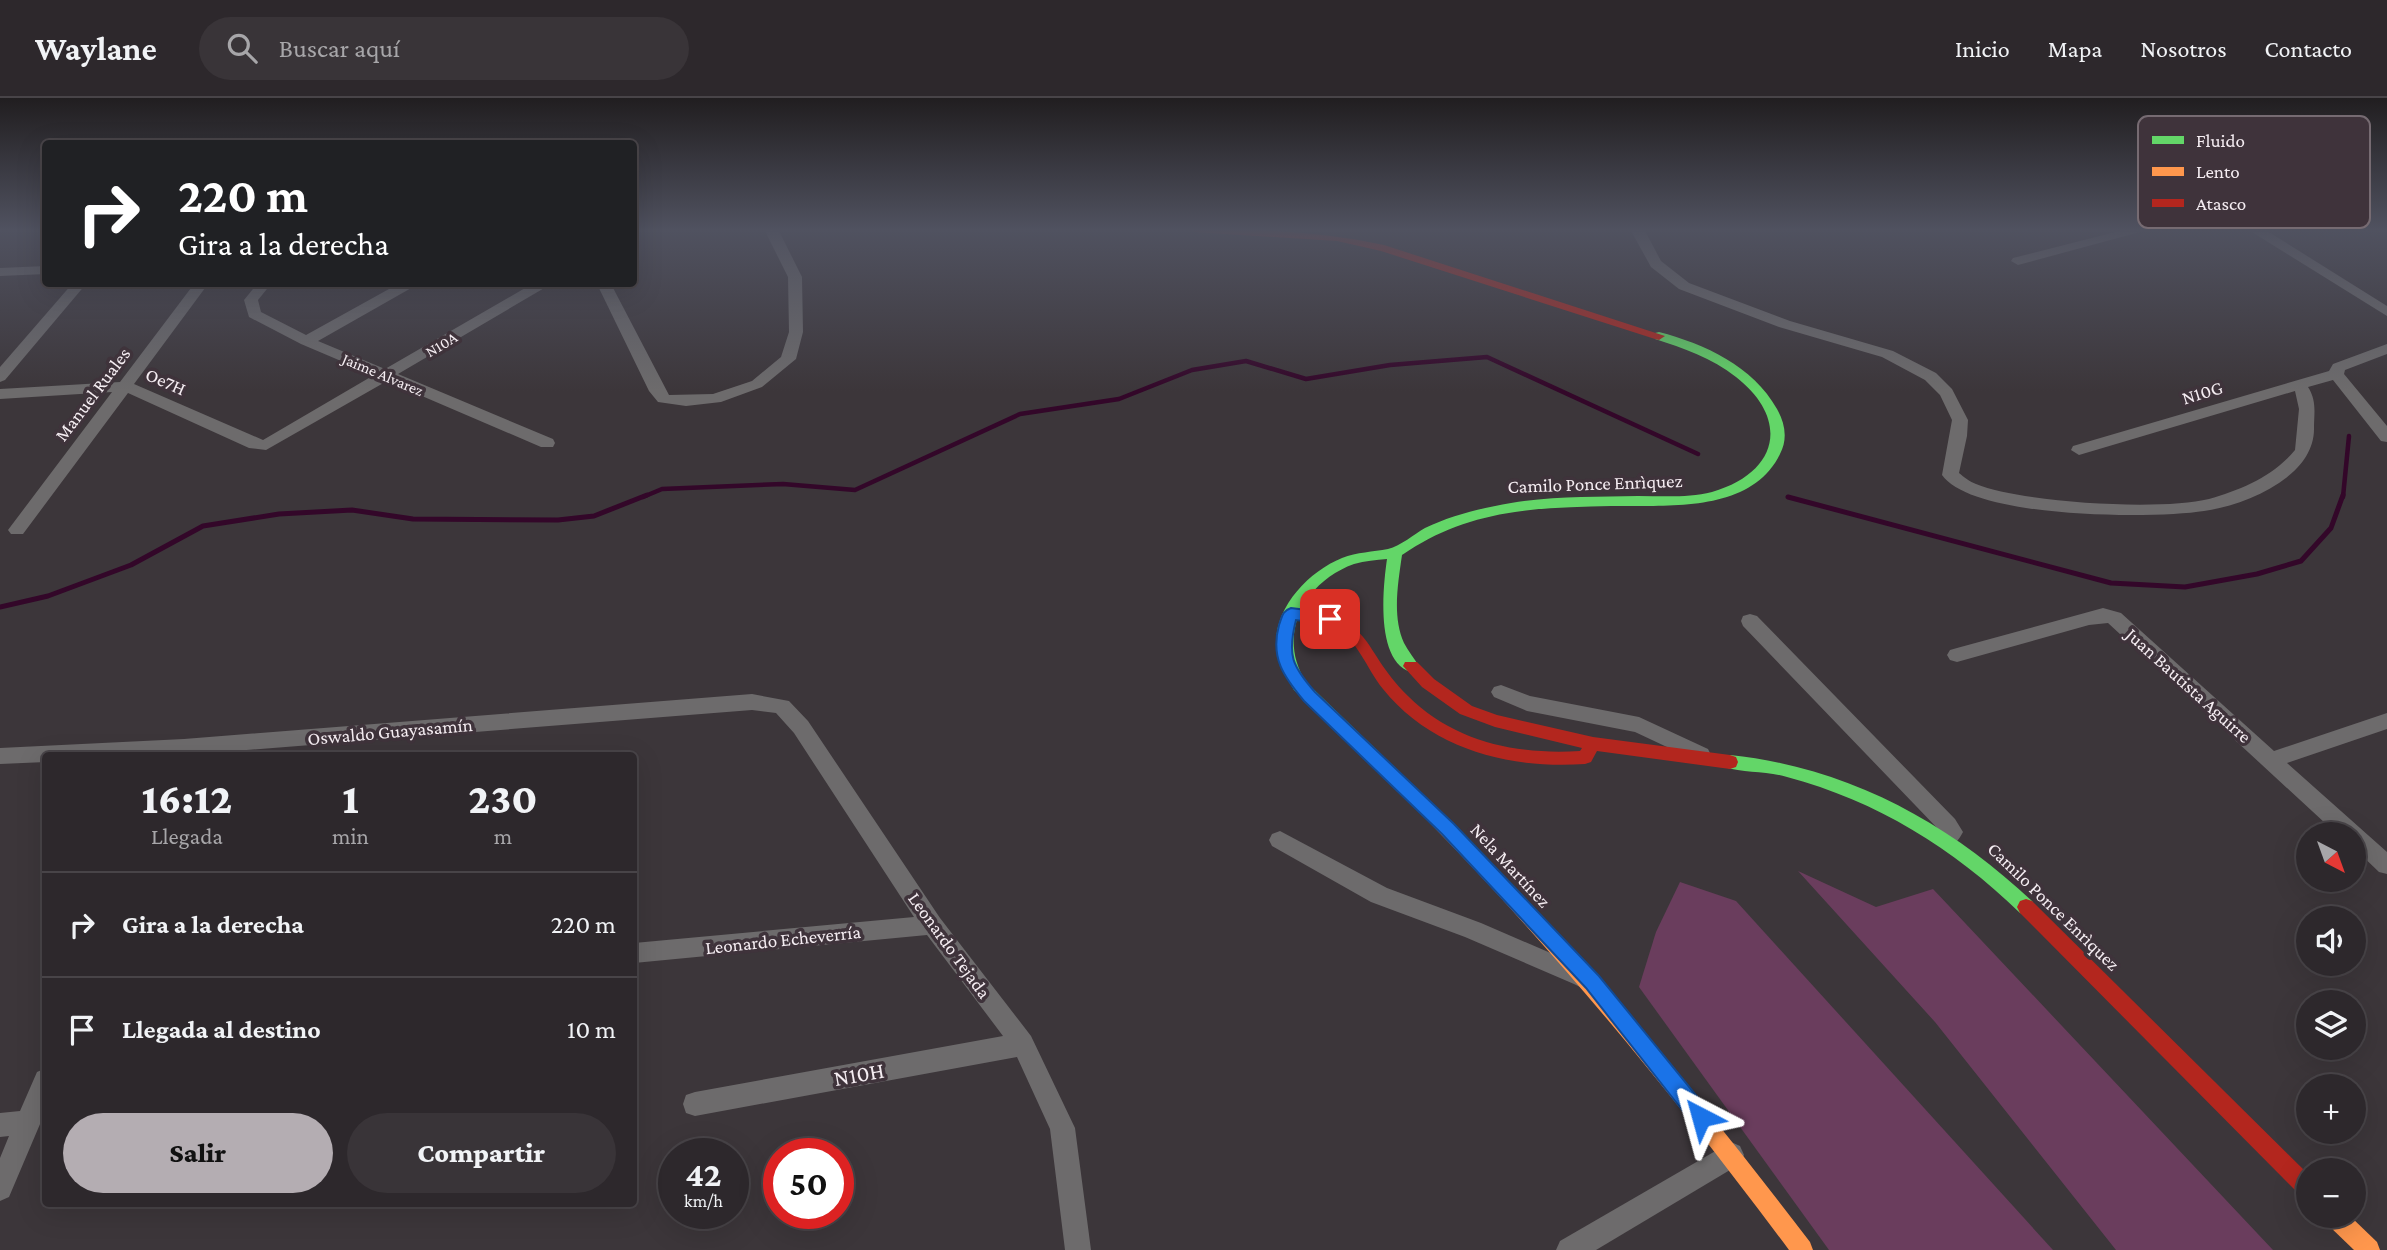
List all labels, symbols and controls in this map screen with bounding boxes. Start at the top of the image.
search box [199,17,689,80]
icon: search [223,29,261,67]
text: Waylane [35,30,157,67]
text: Buscar aquí [279,34,400,63]
text: Inicio [1955,35,2010,62]
text: Mapa [2048,35,2102,62]
text: Nosotros [2140,35,2227,62]
text: Contacto [2265,35,2352,62]
legend [2138,116,2370,228]
text: Fluido [2196,130,2245,151]
text: Lento [2196,161,2240,182]
icon: right [63,168,154,259]
text: 220 m [178,168,308,223]
text: Atasco [2196,193,2246,214]
text: Gira a la derecha [178,226,389,262]
street label: N10A [422,328,461,360]
street label: Manuel Ruales [50,343,134,445]
street label: Jaime Alvarez [338,349,426,400]
street label: Oe7H [142,363,189,400]
street label: N10G [2179,376,2225,409]
street label: Camilo Ponce Enrìquez [1507,470,1683,497]
pin [1300,589,1360,649]
icon: arrive [1311,600,1349,638]
street label: Juan Bautista Aguirre [2120,622,2256,747]
street label: Oswaldo Guayasamín [307,714,473,749]
text: 16:12 [142,775,232,822]
text: 1 [342,775,359,822]
text: 230 [468,775,537,822]
street label: Nela Martínez [1466,819,1555,912]
north arrow [2296,822,2366,892]
map controls [2296,822,2366,1228]
text: Llegada [151,823,223,849]
text: min [332,823,369,849]
text: m [494,823,512,849]
street label: Camilo Ponce Enrìquez [1983,838,2124,975]
street label: Leonardo Tejada [903,888,995,1003]
icon: right [63,906,101,944]
button: sound [2296,906,2366,976]
text: Gira a la derecha [122,910,304,939]
text: 220 m [551,910,616,939]
street label: Leonardo Echeverría [704,921,862,958]
button: layers [2296,990,2366,1060]
icon: arrive [63,1011,101,1049]
text: Llegada al destino [122,1015,321,1044]
text: 10 m [567,1015,616,1044]
street label: N10H [832,1057,886,1091]
button: + [2296,1074,2366,1144]
position arrow [1664,1080,1738,1154]
button: Salir [63,1113,333,1193]
button: Compartir [347,1113,616,1193]
speed limit sign: 50 [763,1138,854,1229]
text: 42 [685,1155,722,1194]
button: − [2296,1158,2366,1228]
text: km/h [684,1191,723,1211]

